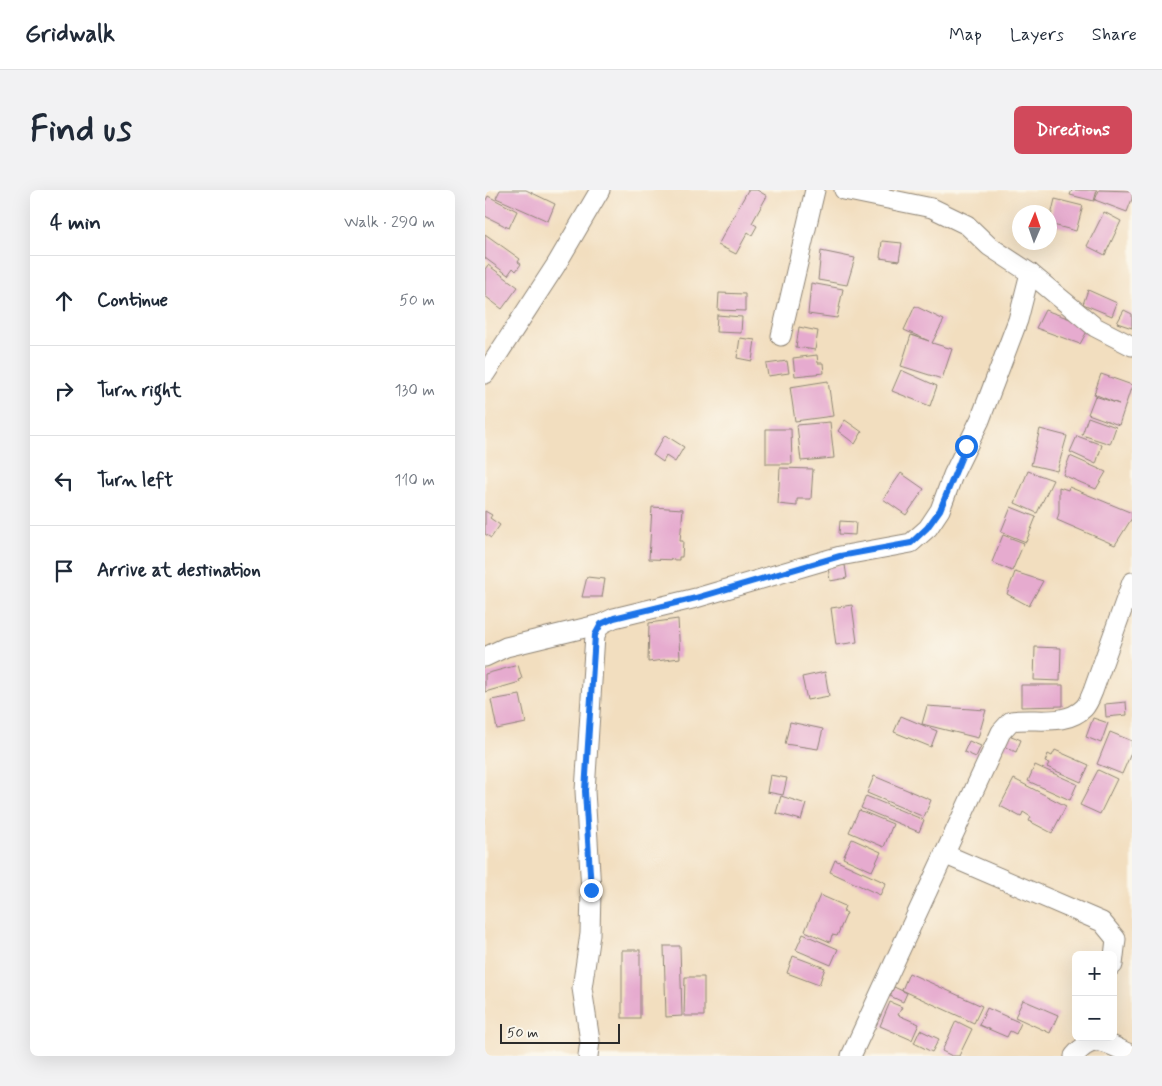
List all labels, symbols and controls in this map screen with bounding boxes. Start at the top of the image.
text: Gridwalk [25,19,115,50]
text: Map [949,23,982,47]
text: Layers [1010,23,1064,47]
text: Share [1092,23,1137,47]
button: Directions [1014,106,1132,154]
text: Find us [30,107,132,153]
north arrow [1012,205,1057,250]
text: 4 min [50,209,101,237]
text: Walk · 290 m [344,212,435,233]
icon: ahead [50,287,78,315]
text: Continue [97,288,168,313]
text: 50 m [399,290,435,311]
icon: right [50,377,78,405]
text: Turn right [97,378,181,403]
text: 130 m [394,380,435,401]
route start [955,435,978,458]
icon: left [50,467,78,495]
text: Turn left [97,468,173,493]
text: 110 m [394,470,435,491]
icon: arrive [50,557,78,585]
text: Arrive at destination [97,558,261,583]
route end [580,879,603,902]
map controls [1072,951,1117,1041]
button: + [1072,951,1117,996]
button: − [1072,996,1117,1041]
scale bar [500,1021,620,1044]
text: 50 m [507,1024,538,1042]

